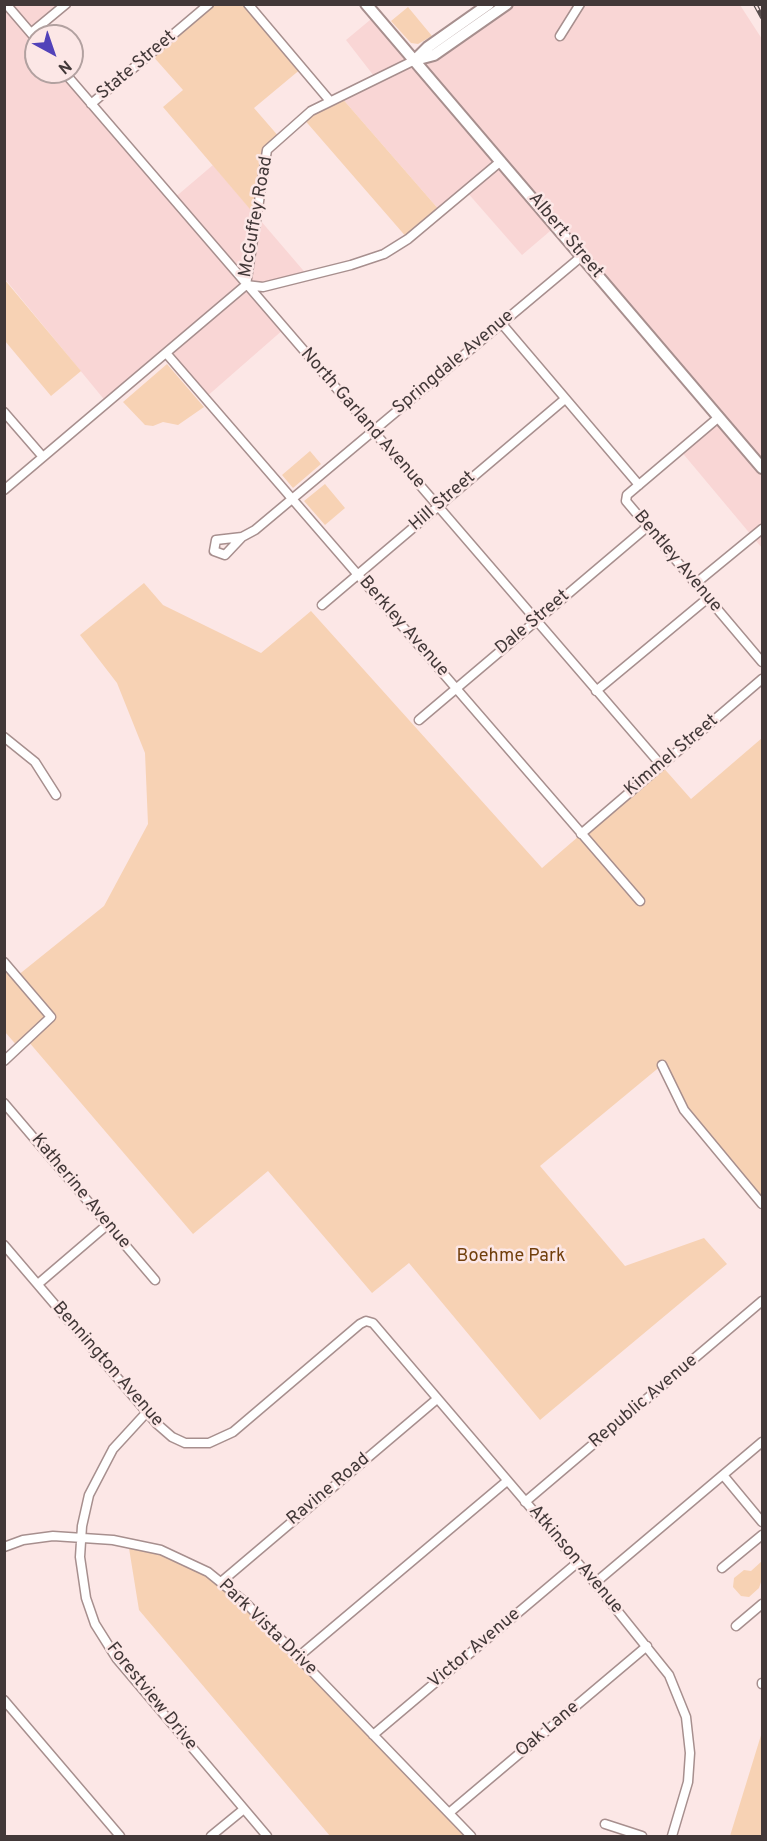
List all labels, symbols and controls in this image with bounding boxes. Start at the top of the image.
north arrow [24,24,84,84]
street label: State Street [93,27,181,105]
text: N [53,55,75,78]
street label: McGuffey Road [236,155,278,279]
street label: Albert Street [523,189,607,283]
street label: Springdale Avenue [389,306,519,420]
street label: North Garland Avenue [295,344,429,494]
street label: Hill Street [406,467,480,537]
street label: Bentley Avenue [628,507,726,617]
street label: Berkley Avenue [353,572,453,682]
street label: Dale Street [492,586,574,660]
street label: Kimmel Street [621,711,723,801]
street label: Katherine Avenue [26,1130,134,1254]
park label: Boehme Park [457,1246,565,1268]
street label: Bennington Avenue [47,1298,167,1432]
street label: Republic Avenue [586,1351,702,1453]
street label: Ravine Road [283,1449,375,1531]
street label: Atkinson Avenue [523,1501,627,1619]
street label: Park Vista Drive [213,1575,321,1681]
street label: Victor Avenue [425,1604,525,1694]
street label: Forestview Drive [101,1639,201,1755]
street label: Oak Lane [512,1697,584,1763]

